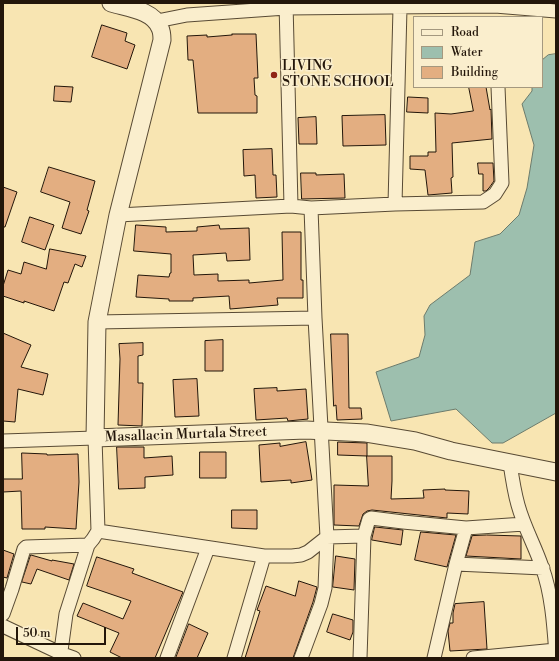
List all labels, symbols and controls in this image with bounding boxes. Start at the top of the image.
legend [413,16,543,88]
text: Road [451,25,479,40]
text: Water [451,45,483,60]
place label: LIVING STONE SCHOOL [282,59,394,92]
text: Building [451,65,498,80]
marker: LIVING STONE SCHOOL [269,70,279,80]
street label: Masallacin Murtala Street [105,424,267,446]
scale bar [18,619,108,645]
text: 50 m [23,626,51,641]

